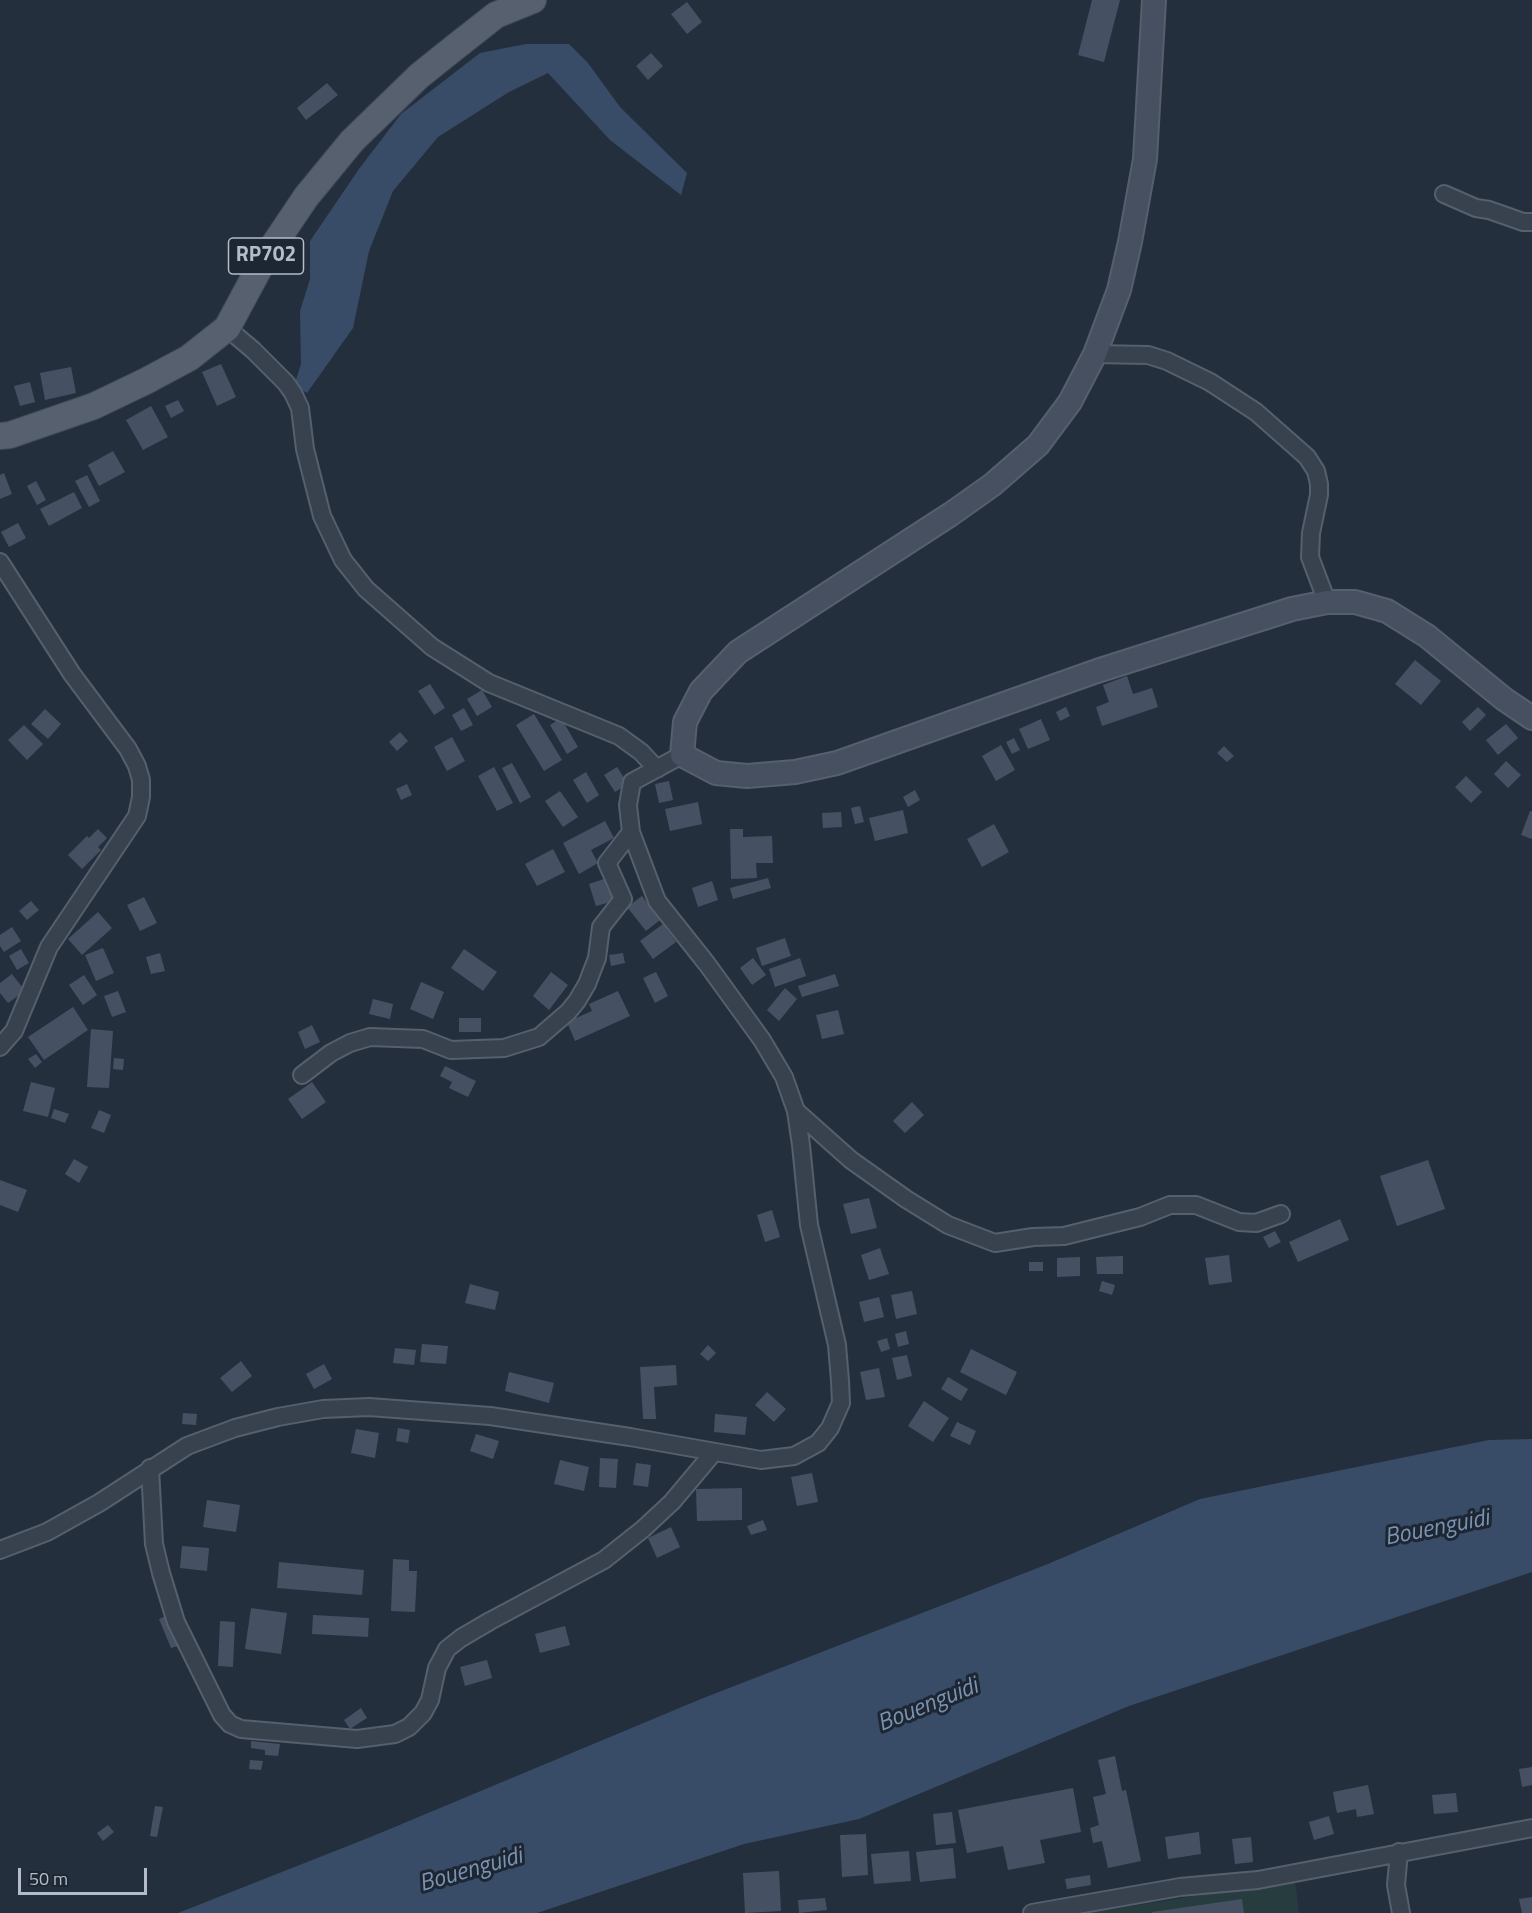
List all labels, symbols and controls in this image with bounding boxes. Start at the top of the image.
road number: RP702 [228,238,304,274]
water label: Bouenguidi [1382,1505,1492,1553]
water label: Bouenguidi [874,1673,982,1739]
water label: Bouenguidi [416,1843,526,1899]
scale bar [21,1856,150,1894]
text: 50 m [29,1865,68,1892]

